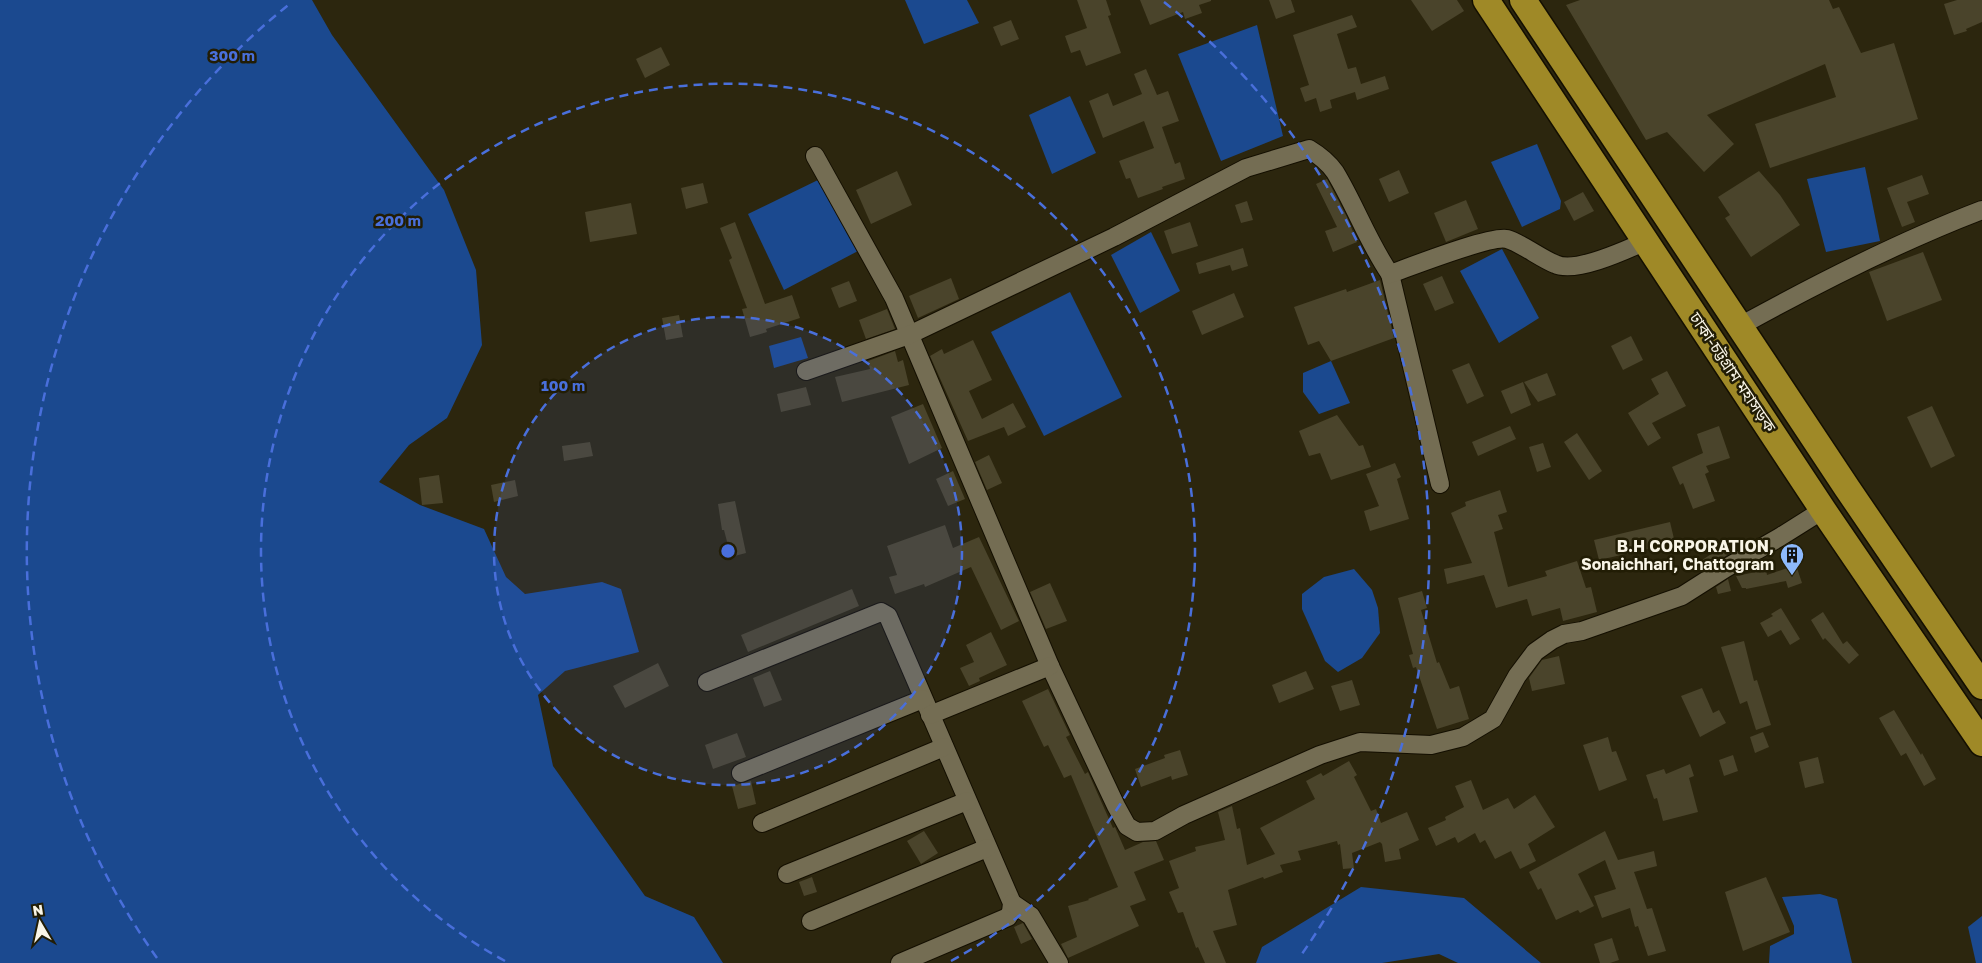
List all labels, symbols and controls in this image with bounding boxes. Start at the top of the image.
text: 300 m [209,46,255,64]
text: 200 m [375,211,421,229]
street label: ঢাকা-চট্টগ্রাম মহাসড়ক [1685,308,1781,436]
text: 100 m [541,376,585,394]
place label: B.H CORPORATION, Sonaichhari, Chattogram [1581,536,1774,574]
centre of rings [719,542,737,560]
building icon: B.H CORPORATION, Sonaichhari, Chattogram [1779,542,1805,576]
north arrow [15,898,65,948]
text: N [31,900,44,919]

